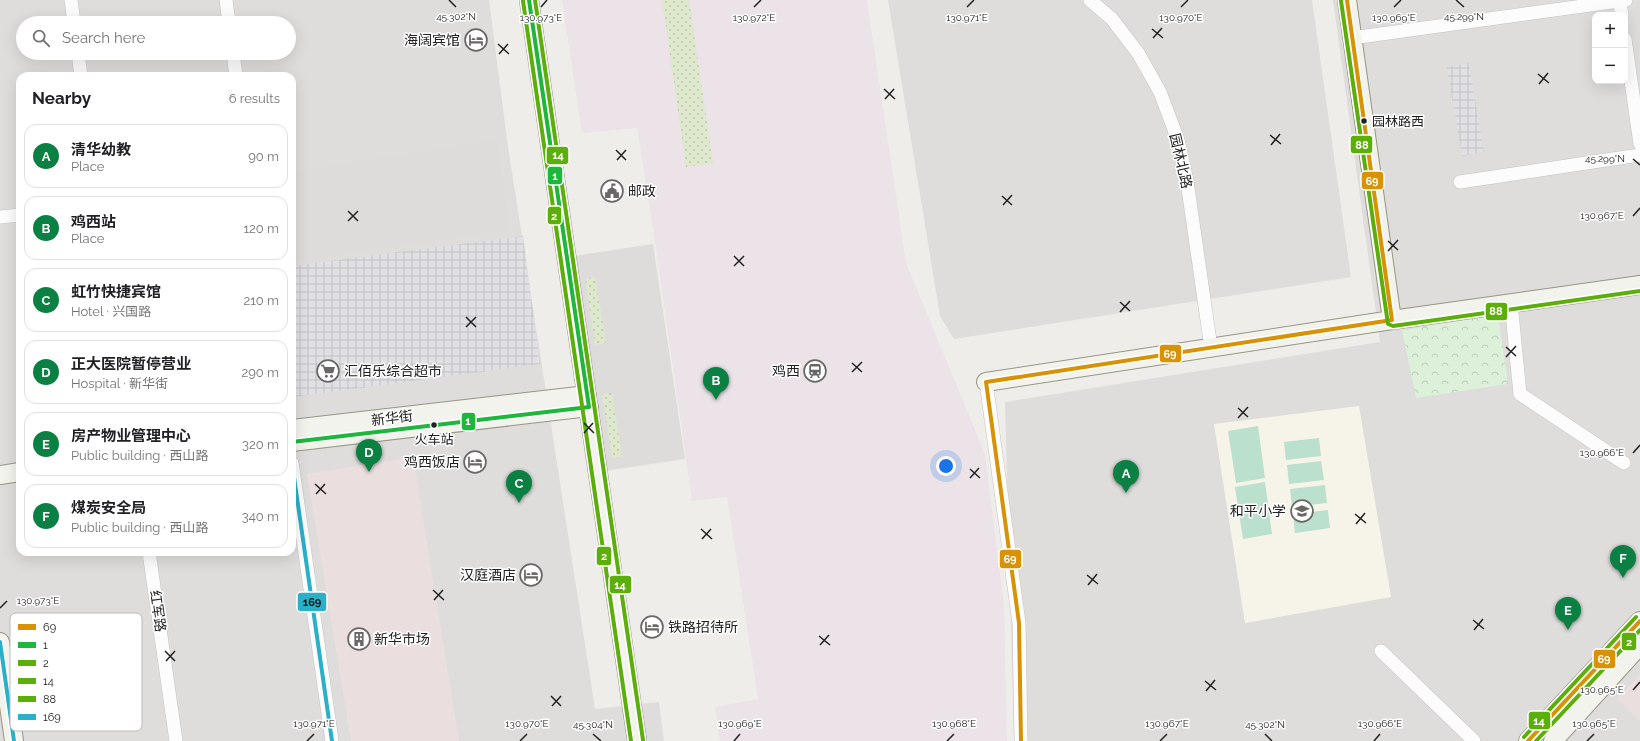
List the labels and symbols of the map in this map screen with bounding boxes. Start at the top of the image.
text: 45.302°N [436,11,476,22]
text: 45.299°N [1444,11,1484,22]
text: 130.973°E [520,12,562,23]
text: 130.972°E [733,12,775,23]
text: 130.971°E [946,12,988,23]
text: 130.970°E [1159,12,1203,23]
text: 130.969°E [1372,12,1416,23]
hotel icon: 海阔宾馆 [463,27,489,53]
place label: 海阔宾馆 [404,32,460,48]
place label: 园林路西 [1372,114,1424,129]
marker: 园林路西 [1359,116,1369,126]
street label: 园林北路 [1167,132,1195,190]
line badge: 88 [1350,135,1373,154]
text: 88 [1355,139,1369,152]
line badge: 14 [546,146,569,165]
text: 14 [552,149,564,162]
text: 45.299°N [1585,153,1625,164]
line badge: 1 [547,166,563,185]
text: 1 [552,170,558,183]
line badge: 69 [1361,171,1384,190]
text: 69 [1365,175,1379,188]
public building icon: 邮政 [599,178,625,204]
place label: 邮政 [628,183,656,199]
line badge: 2 [547,206,562,225]
text: 2 [551,210,557,223]
text: 130.967°E [1580,210,1624,221]
line badge: 88 [1485,302,1508,321]
text: 88 [1489,305,1503,318]
line badge: 69 [1159,344,1182,363]
text: 69 [1163,348,1177,361]
supermarket icon: 汇佰乐综合超市 [315,358,341,384]
station icon: 鸡西 [802,358,828,384]
place label: 汇佰乐综合超市 [344,363,442,379]
place label: 鸡西 [772,363,800,379]
pin: B [703,367,729,400]
street label: 新华街 [370,408,414,428]
line badge: 1 [461,412,476,431]
text: 1 [465,415,471,428]
marker: 火车站 [429,420,439,430]
place label: 火车站 [414,432,454,447]
pin: D [356,439,382,472]
text: 130.966°E [1580,447,1624,458]
hotel icon: 鸡西饭店 [462,449,488,475]
place label: 鸡西饭店 [404,454,460,470]
your location [936,456,956,476]
pin: A [1113,460,1139,493]
pin: C [506,470,532,503]
school or university icon: 和平小学 [1289,498,1315,524]
place label: 和平小学 [1230,503,1286,519]
pin: F [1610,545,1636,578]
line badge: 2 [596,546,612,566]
line badge: 69 [999,549,1022,569]
text: 2 [601,550,607,563]
text: 69 [1003,553,1017,566]
hotel icon: 汉庭酒店 [518,562,544,588]
place label: 汉庭酒店 [460,567,516,583]
line badge: 14 [609,575,632,594]
text: 14 [614,579,626,592]
street label: 红军路 [147,589,169,633]
line badge: 169 [297,592,327,612]
text: 130.973°E [17,595,59,606]
text: 169 [303,596,322,609]
pin: E [1555,597,1581,630]
legend [10,613,142,731]
hotel icon: 铁路招待所 [639,614,665,640]
place label: 铁路招待所 [668,619,738,635]
text: 69 [43,621,56,634]
building icon: 新华市场 [346,626,372,652]
place label: 新华市场 [374,631,430,647]
line badge: 2 [1621,632,1637,651]
text: 2 [1626,636,1632,649]
text: 1 [43,639,48,652]
line badge: 69 [1593,649,1616,669]
text: 69 [1597,653,1611,666]
text: 2 [43,657,49,670]
text: 14 [43,675,54,688]
text: 130.965°E [1580,684,1624,695]
text: 88 [43,693,56,706]
text: 169 [43,711,61,724]
line badge: 14 [1528,711,1551,730]
text: 14 [1533,715,1545,728]
text: 130.971°E [293,718,335,729]
text: 130.970°E [505,718,549,729]
text: 130.969°E [718,718,762,729]
text: 130.968°E [932,718,976,729]
text: 130.967°E [1145,718,1189,729]
text: 130.966°E [1358,718,1402,729]
text: 130.965°E [1572,718,1616,729]
text: 45.304°N [573,719,613,730]
text: 45.302°N [1245,719,1285,730]

